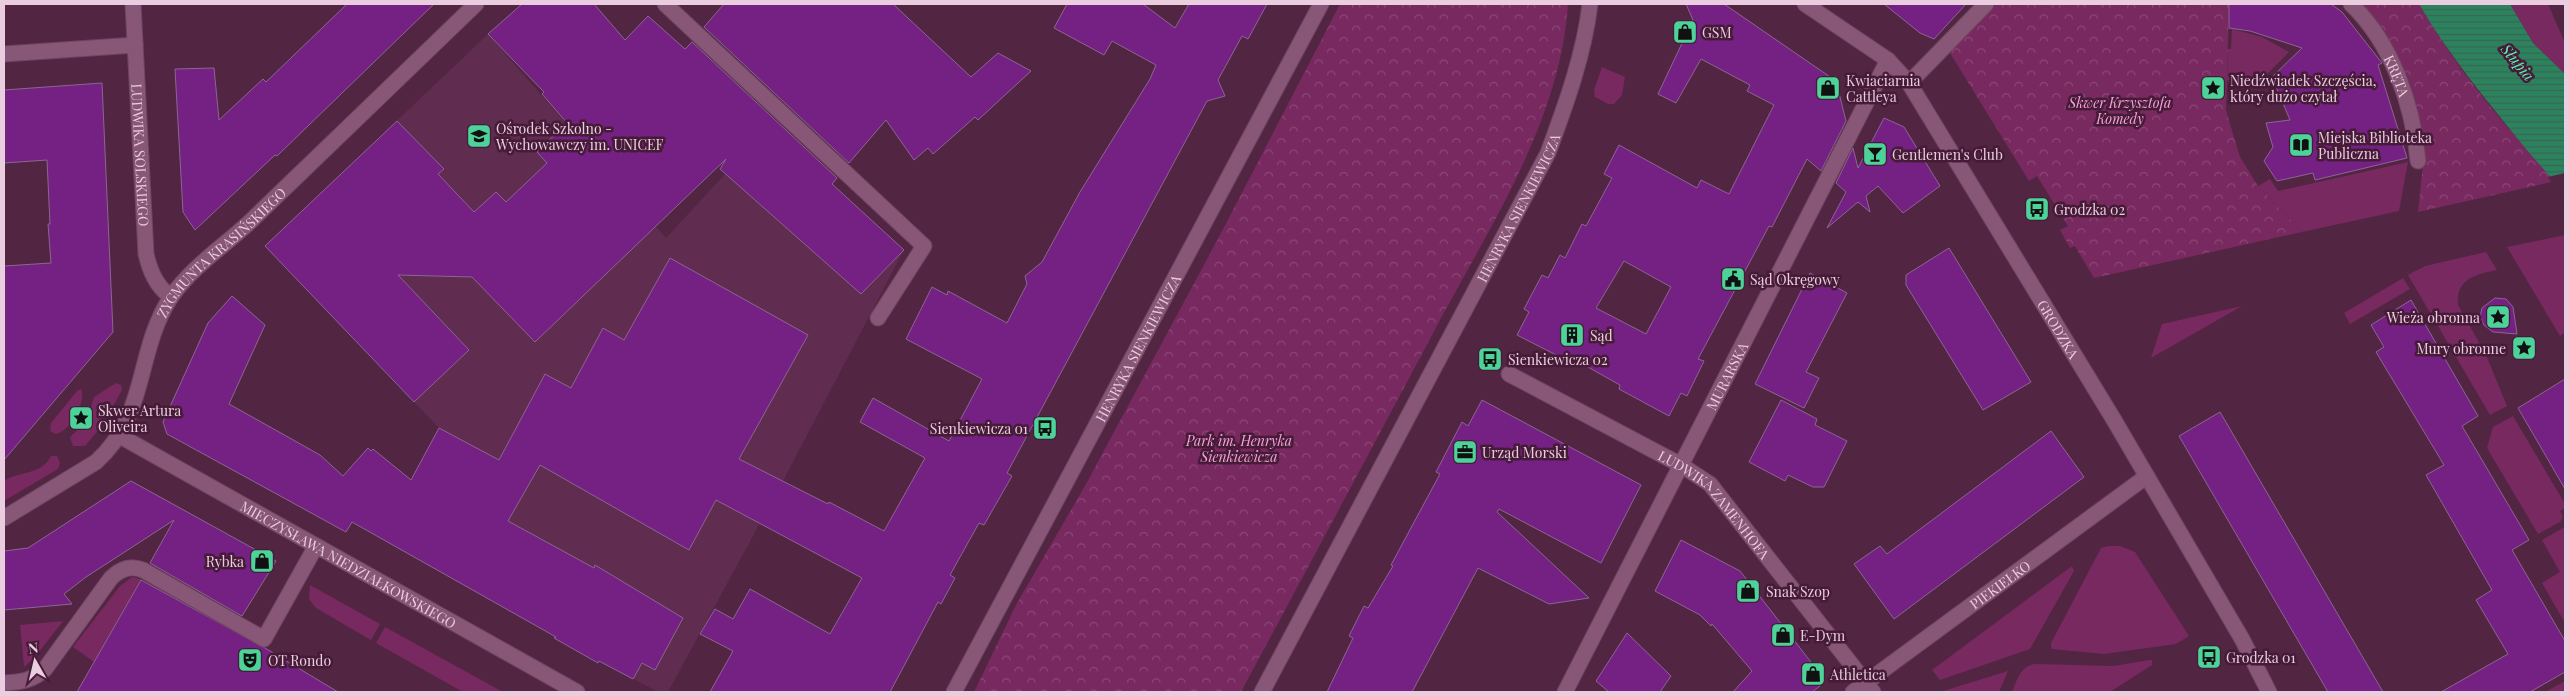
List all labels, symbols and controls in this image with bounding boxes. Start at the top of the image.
shop icon: GSM [1672,19,1698,45]
place label: GSM [1702,23,1732,42]
water label: Słupia [2496,39,2539,85]
street label: KRĘTA [2380,51,2414,99]
place label: Kwiaciarnia Cattleya [1846,71,1921,106]
place label: Niedźwiadek Szczęścia, który dużo czytał [2230,71,2376,106]
shop icon: Kwiaciarnia Cattleya [1815,75,1841,101]
place icon: Niedźwiadek Szczęścia, który dużo czytał [2200,75,2226,101]
street label: LUDWIKA SOLSKIEGO [128,83,154,227]
park label: Skwer Krzysztofa Komedy [2068,93,2171,128]
place label: Ośrodek Szkolno - Wychowawczy im. UNICEF [495,119,664,154]
school or university icon: Ośrodek Szkolno - Wychowawczy im. UNICEF [466,123,492,149]
place label: Miejska Biblioteka Publiczna [2318,128,2432,163]
street label: HENRYKA SIENKIEWICZA [1472,131,1564,285]
library icon: Miejska Biblioteka Publiczna [2288,132,2314,158]
bar icon: Gentlemen's Club [1862,141,1888,167]
place label: Gentlemen's Club [1892,145,2003,164]
street label: ZYGMUNTA KRASIŃSKIEGO [152,183,290,321]
bus stop icon: Grodzka 02 [2024,196,2050,222]
place label: Grodzka 02 [2054,200,2126,219]
public building icon: Sąd Okręgowy [1720,266,1746,292]
place label: Sąd Okręgowy [1750,270,1840,289]
street label: HENRYKA SIENKIEWICZA [1090,271,1185,425]
street label: GRODZKA [2033,296,2084,362]
place icon: Wieża obronna [2485,304,2511,330]
place label: Wieża obronna [2386,308,2480,327]
building icon: Sąd [1559,322,1585,348]
place label: Sąd [1590,326,1613,345]
place icon: Mury obronne [2511,335,2537,361]
street label: MURARSKA [1701,338,1752,413]
place label: Mury obronne [2416,339,2506,358]
bus stop icon: Sienkiewicza 02 [1477,346,1503,372]
place label: Sienkiewicza 02 [1508,350,1608,369]
place label: Skwer Artura Oliveira [98,401,181,436]
place icon: Skwer Artura Oliveira [68,405,94,431]
bus stop icon: Sienkiewicza 01 [1032,415,1058,441]
place label: Sienkiewicza 01 [930,419,1028,438]
park label: Park im. Henryka Sienkiewicza [1185,431,1292,466]
office icon: Urząd Morski [1452,439,1478,465]
place label: Urząd Morski [1482,443,1567,462]
street label: LUDWIKA ZAMENHOFA [1655,445,1775,563]
street label: MIECZYSŁAWA NIEDZIAŁKOWSKIEGO [237,496,460,632]
shop icon: Rybka [249,548,275,574]
place label: Rybka [206,552,244,571]
street label: PIEKIEŁKO [1965,556,2034,613]
shop icon: Snak Szop [1735,578,1761,604]
place label: Snak Szop [1766,582,1830,601]
shop icon: E-Dym [1770,622,1796,648]
place label: E-Dym [1800,626,1846,645]
north arrow [10,636,60,686]
text: N [27,638,39,658]
bus stop icon: Grodzka 01 [2196,644,2222,670]
theatre icon: OT Rondo [237,647,263,673]
place label: Grodzka 01 [2226,648,2296,667]
place label: OT Rondo [268,651,331,670]
shop icon: Athletica [1800,661,1826,687]
place label: Athletica [1829,665,1886,684]

